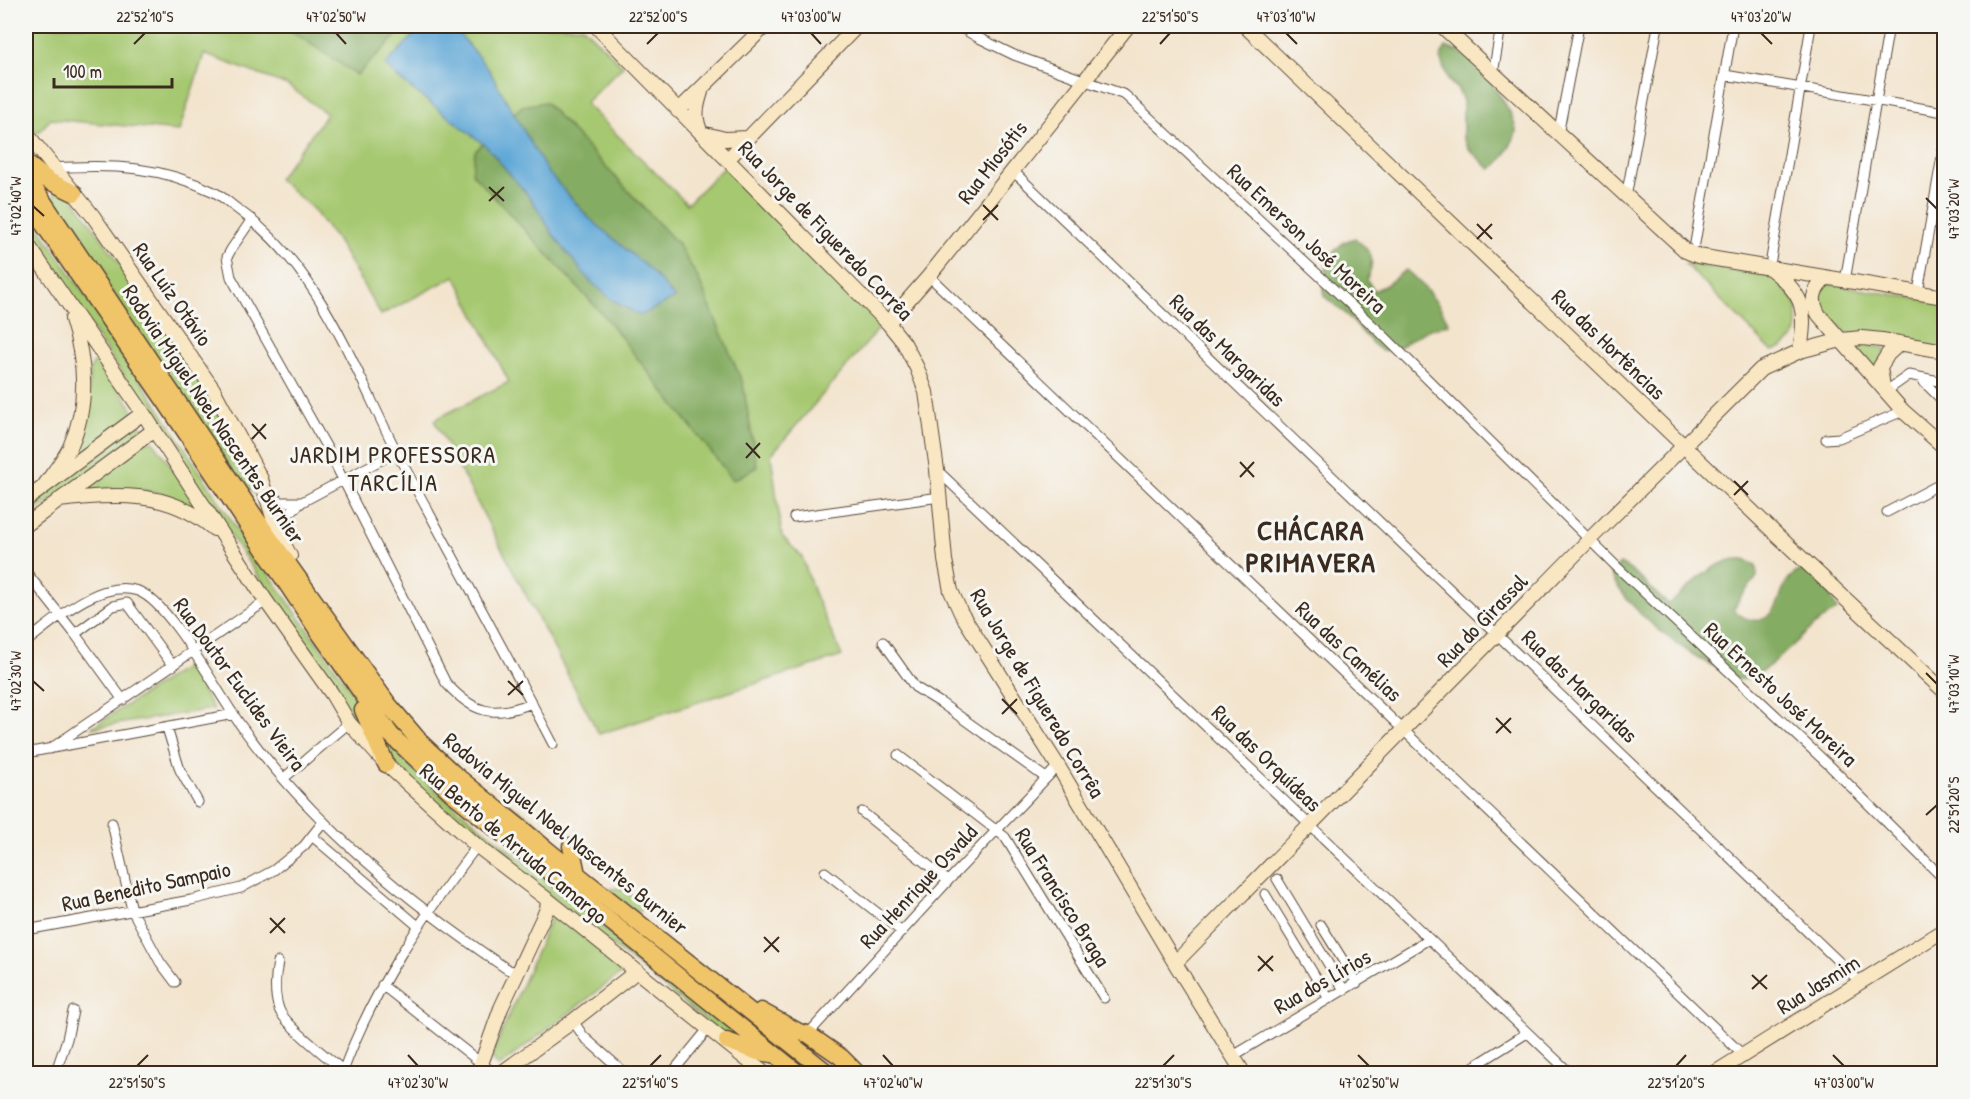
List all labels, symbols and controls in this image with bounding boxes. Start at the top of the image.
text: 22°52'10"S [117,6,174,27]
text: 47°02'50"W [306,6,367,27]
text: 22°52'00"S [629,6,687,27]
text: 47°03'00"W [781,6,842,27]
text: 22°51'50"S [1142,6,1198,27]
text: 47°03'10"W [1257,6,1316,27]
text: 47°03'20"W [1731,6,1792,27]
scale bar [54,51,172,89]
text: 100 m [63,59,102,84]
street label: Rua Miosótis [950,114,1034,210]
street label: Rua Jorge de Figueredo Corrêa [732,133,920,327]
street label: Rua Emerson José Moreira [1221,156,1393,320]
text: 47°02'40"W [5,176,26,235]
text: 47°03'20"W [1943,178,1964,239]
street label: Rua Luíz Otávio [126,236,220,352]
street label: Rodovia Miguel Noel Nascentes Burnier [116,279,312,550]
street label: Rua das Hortências [1545,282,1673,406]
street label: Rua das Margaridas [1163,287,1293,413]
district label: JARDIM PROFESSORA TARCÍLIA [289,438,497,498]
district label: CHÁCARA PRIMAVERA [1245,511,1377,581]
street label: Rua do Girassol [1430,567,1534,673]
street label: Rua Jorge de Figueredo Corrêa [963,583,1113,804]
street label: Rua Doutor Euclides Vieira [167,591,313,777]
street label: Rua das Camélias [1289,594,1409,708]
street label: Rua Ernesto José Moreira [1698,615,1865,773]
street label: Rua das Margaridas [1515,623,1645,749]
text: 47°02'30"W [5,650,26,711]
text: 47°03'10"W [1943,654,1964,713]
street label: Rua das Orquídeas [1205,698,1329,818]
street label: Rodovia Miguel Noel Nascentes Burnier [437,725,695,941]
street label: Rua Bento de Arruda Camargo [414,756,614,931]
text: 22°51'20"S [1943,776,1964,833]
street label: Rua Henrique Osvald [852,817,984,955]
street label: Rua Francisco Braga [1008,822,1118,973]
street label: Rua Benedito Sampaio [59,853,233,919]
street label: Rua dos Lírios [1268,941,1376,1021]
street label: Rua Jasmim [1771,947,1865,1021]
text: 22°51'50"S [109,1072,165,1093]
text: 47°02'30"W [388,1072,449,1093]
text: 22°51'40"S [622,1072,678,1093]
text: 47°02'40"W [864,1072,923,1093]
text: 22°51'30"S [1135,1072,1191,1093]
text: 47°02'50"W [1339,1072,1400,1093]
text: 22°51'20"S [1648,1072,1705,1093]
text: 47°03'00"W [1814,1072,1875,1093]

